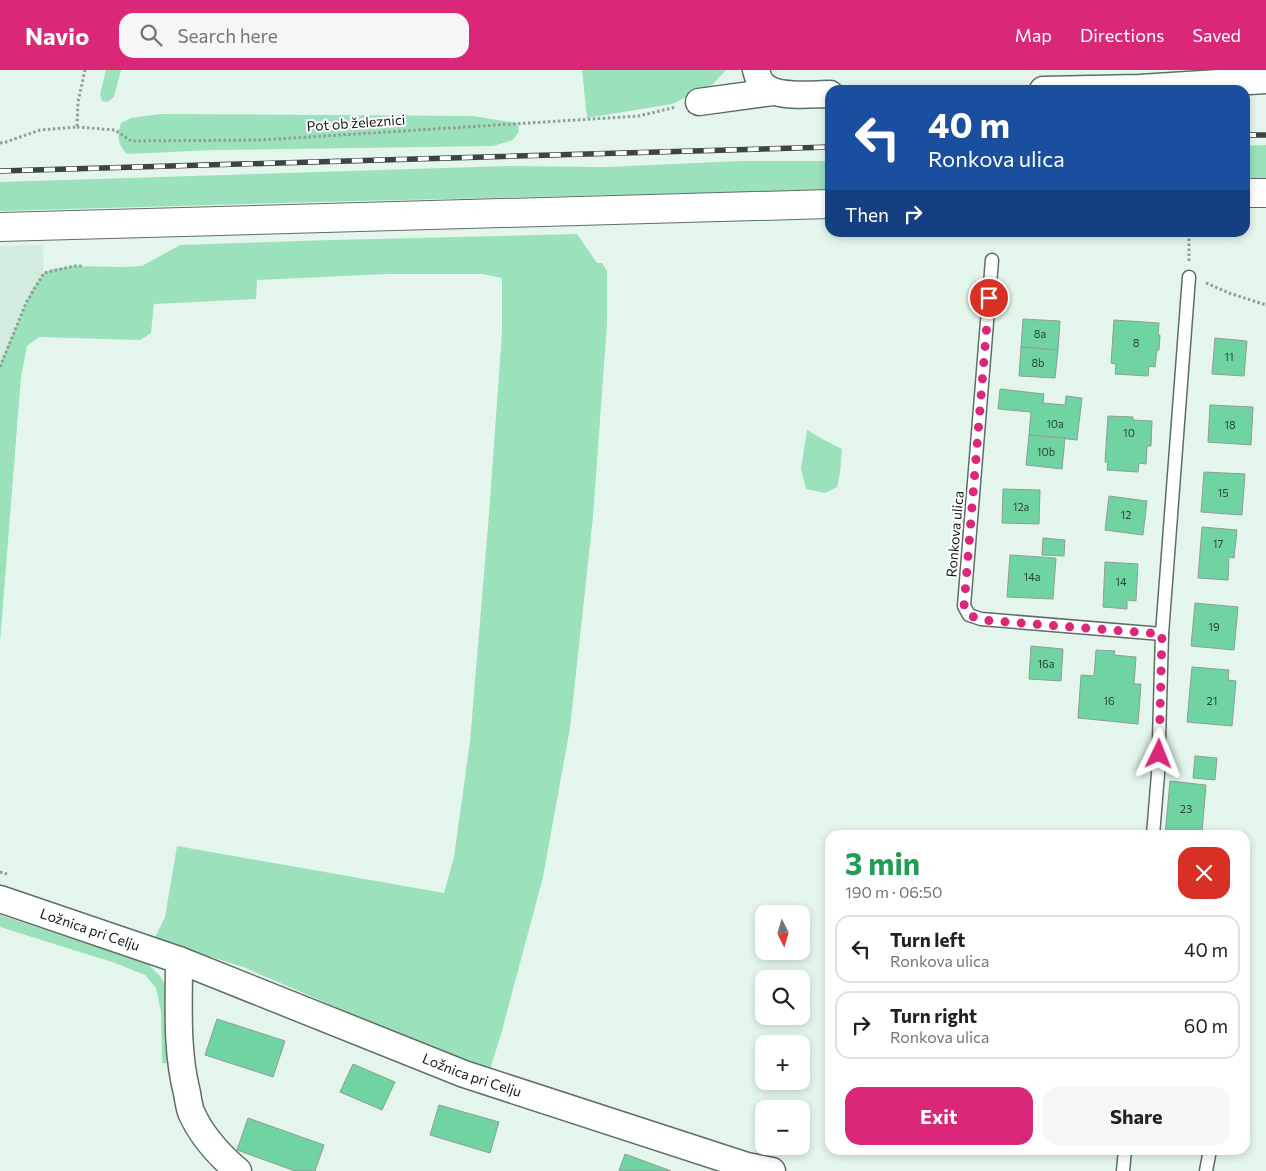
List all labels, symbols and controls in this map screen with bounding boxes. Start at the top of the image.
search box [119,13,469,58]
text: Navio [25,21,89,50]
icon: search [137,21,165,49]
text: Search here [177,24,278,47]
text: Map [1015,24,1052,46]
text: Directions [1080,24,1164,46]
text: Saved [1192,24,1241,46]
text: 40 m [928,102,1010,145]
icon: left [845,105,910,170]
street label: Pot ob železnici [306,111,406,134]
text: Ronkova ulica [928,145,1065,172]
icon: right [899,200,927,228]
text: Then [845,203,889,226]
pin [968,277,1010,319]
icon: arrive [975,284,1003,312]
house number: 8a [1034,327,1046,340]
house number: 8 [1133,336,1140,349]
house number: 11 [1224,350,1234,363]
house number: 8b [1031,356,1045,369]
house number: 10a [1046,417,1064,430]
house number: 18 [1224,418,1236,431]
house number: 10 [1123,426,1135,439]
house number: 10b [1037,445,1055,458]
house number: 15 [1217,486,1229,499]
street label: Ronkova ulica [942,490,967,578]
house number: 12a [1013,500,1029,513]
house number: 12 [1121,508,1131,521]
house number: 17 [1213,537,1223,550]
house number: 14a [1023,570,1041,583]
house number: 14 [1115,575,1127,588]
house number: 19 [1208,620,1220,633]
house number: 16a [1037,657,1055,670]
house number: 16 [1103,694,1115,707]
house number: 21 [1207,694,1217,707]
position arrow [1132,727,1184,779]
house number: 23 [1180,802,1192,815]
text: 3 min [845,844,920,881]
button: close [1178,847,1230,899]
text: 190 m · 06:50 [845,882,942,901]
street label: Ložnica pri Celju [38,904,142,954]
north arrow [755,905,810,960]
map controls [755,905,810,1155]
text: Turn left [890,928,965,951]
icon: left [847,935,875,963]
text: 40 m [1184,938,1228,961]
text: Ronkova ulica [890,951,989,970]
button: search [755,970,810,1025]
text: Turn right [890,1004,977,1027]
icon: right [847,1011,875,1039]
text: 60 m [1184,1014,1228,1037]
text: Ronkova ulica [890,1027,989,1046]
button: + [755,1035,810,1090]
street label: Ložnica pri Celju [420,1049,524,1100]
button: Exit [845,1087,1033,1145]
button: Share [1043,1087,1230,1145]
button: − [755,1100,810,1155]

